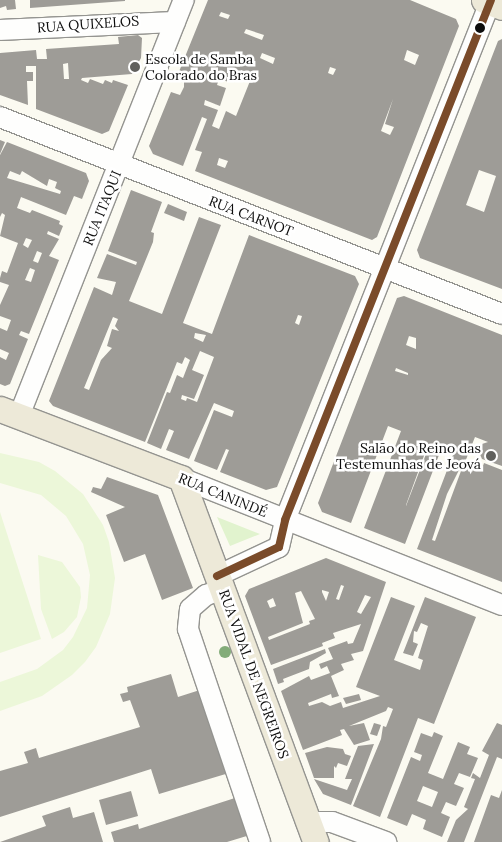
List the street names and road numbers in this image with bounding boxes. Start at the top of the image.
street label: RUA QUIXELOS [36,12,140,36]
street label: RUA ITAQUI [79,168,125,248]
street label: RUA CARNOT [206,192,296,240]
street label: RUA CANINDÉ [176,469,270,521]
street label: RUA VIDAL DE NEGREIROS [216,587,292,761]

